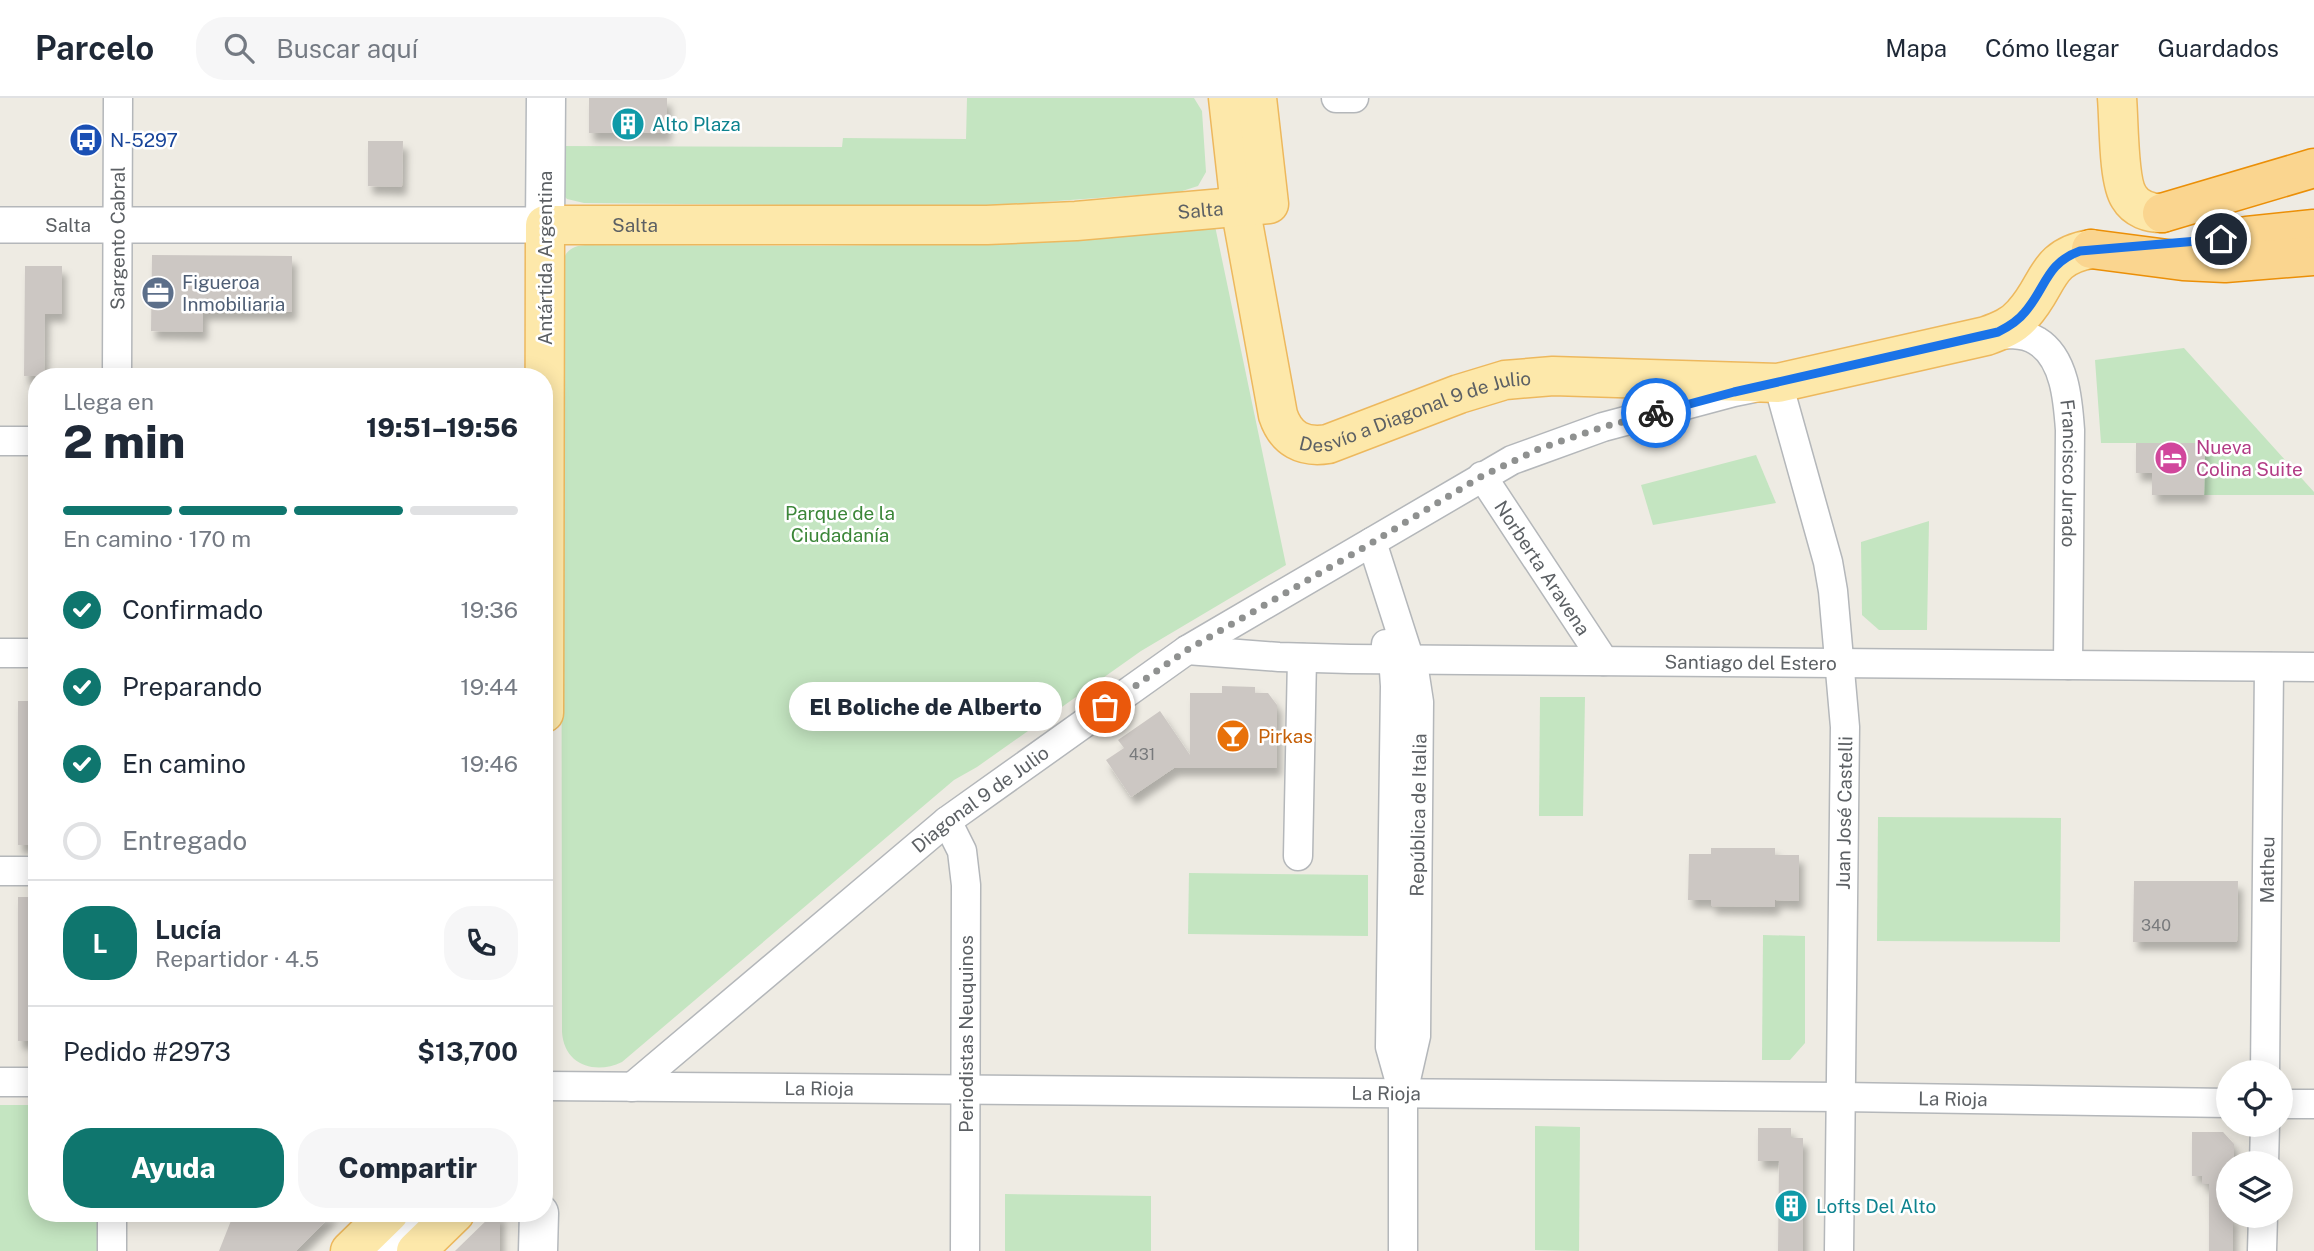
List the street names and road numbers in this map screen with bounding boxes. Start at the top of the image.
street label: Sargento Cabral [106,166,129,310]
street label: Antártida Argentina [534,171,556,345]
street label: Salta [1177,197,1224,223]
street label: Salta [45,214,91,236]
street label: Salta [612,214,658,236]
street label: Desvío a Diagonal 9 de Julio [1297,367,1532,456]
street label: Francisco Jurado [2056,398,2081,547]
street label: Norberta Aravena [1490,496,1595,639]
street label: Santiago del Estero [1664,651,1837,674]
street label: República de Italia [1406,733,1430,897]
street label: Juan José Castelli [1832,736,1856,890]
street label: Diagonal 9 de Julio [907,741,1053,857]
street label: Matheu [2256,836,2278,904]
street label: Periodistas Neuquinos [955,935,977,1133]
street label: La Rioja [784,1077,854,1100]
street label: La Rioja [1351,1082,1421,1104]
street label: La Rioja [1918,1087,1988,1110]

